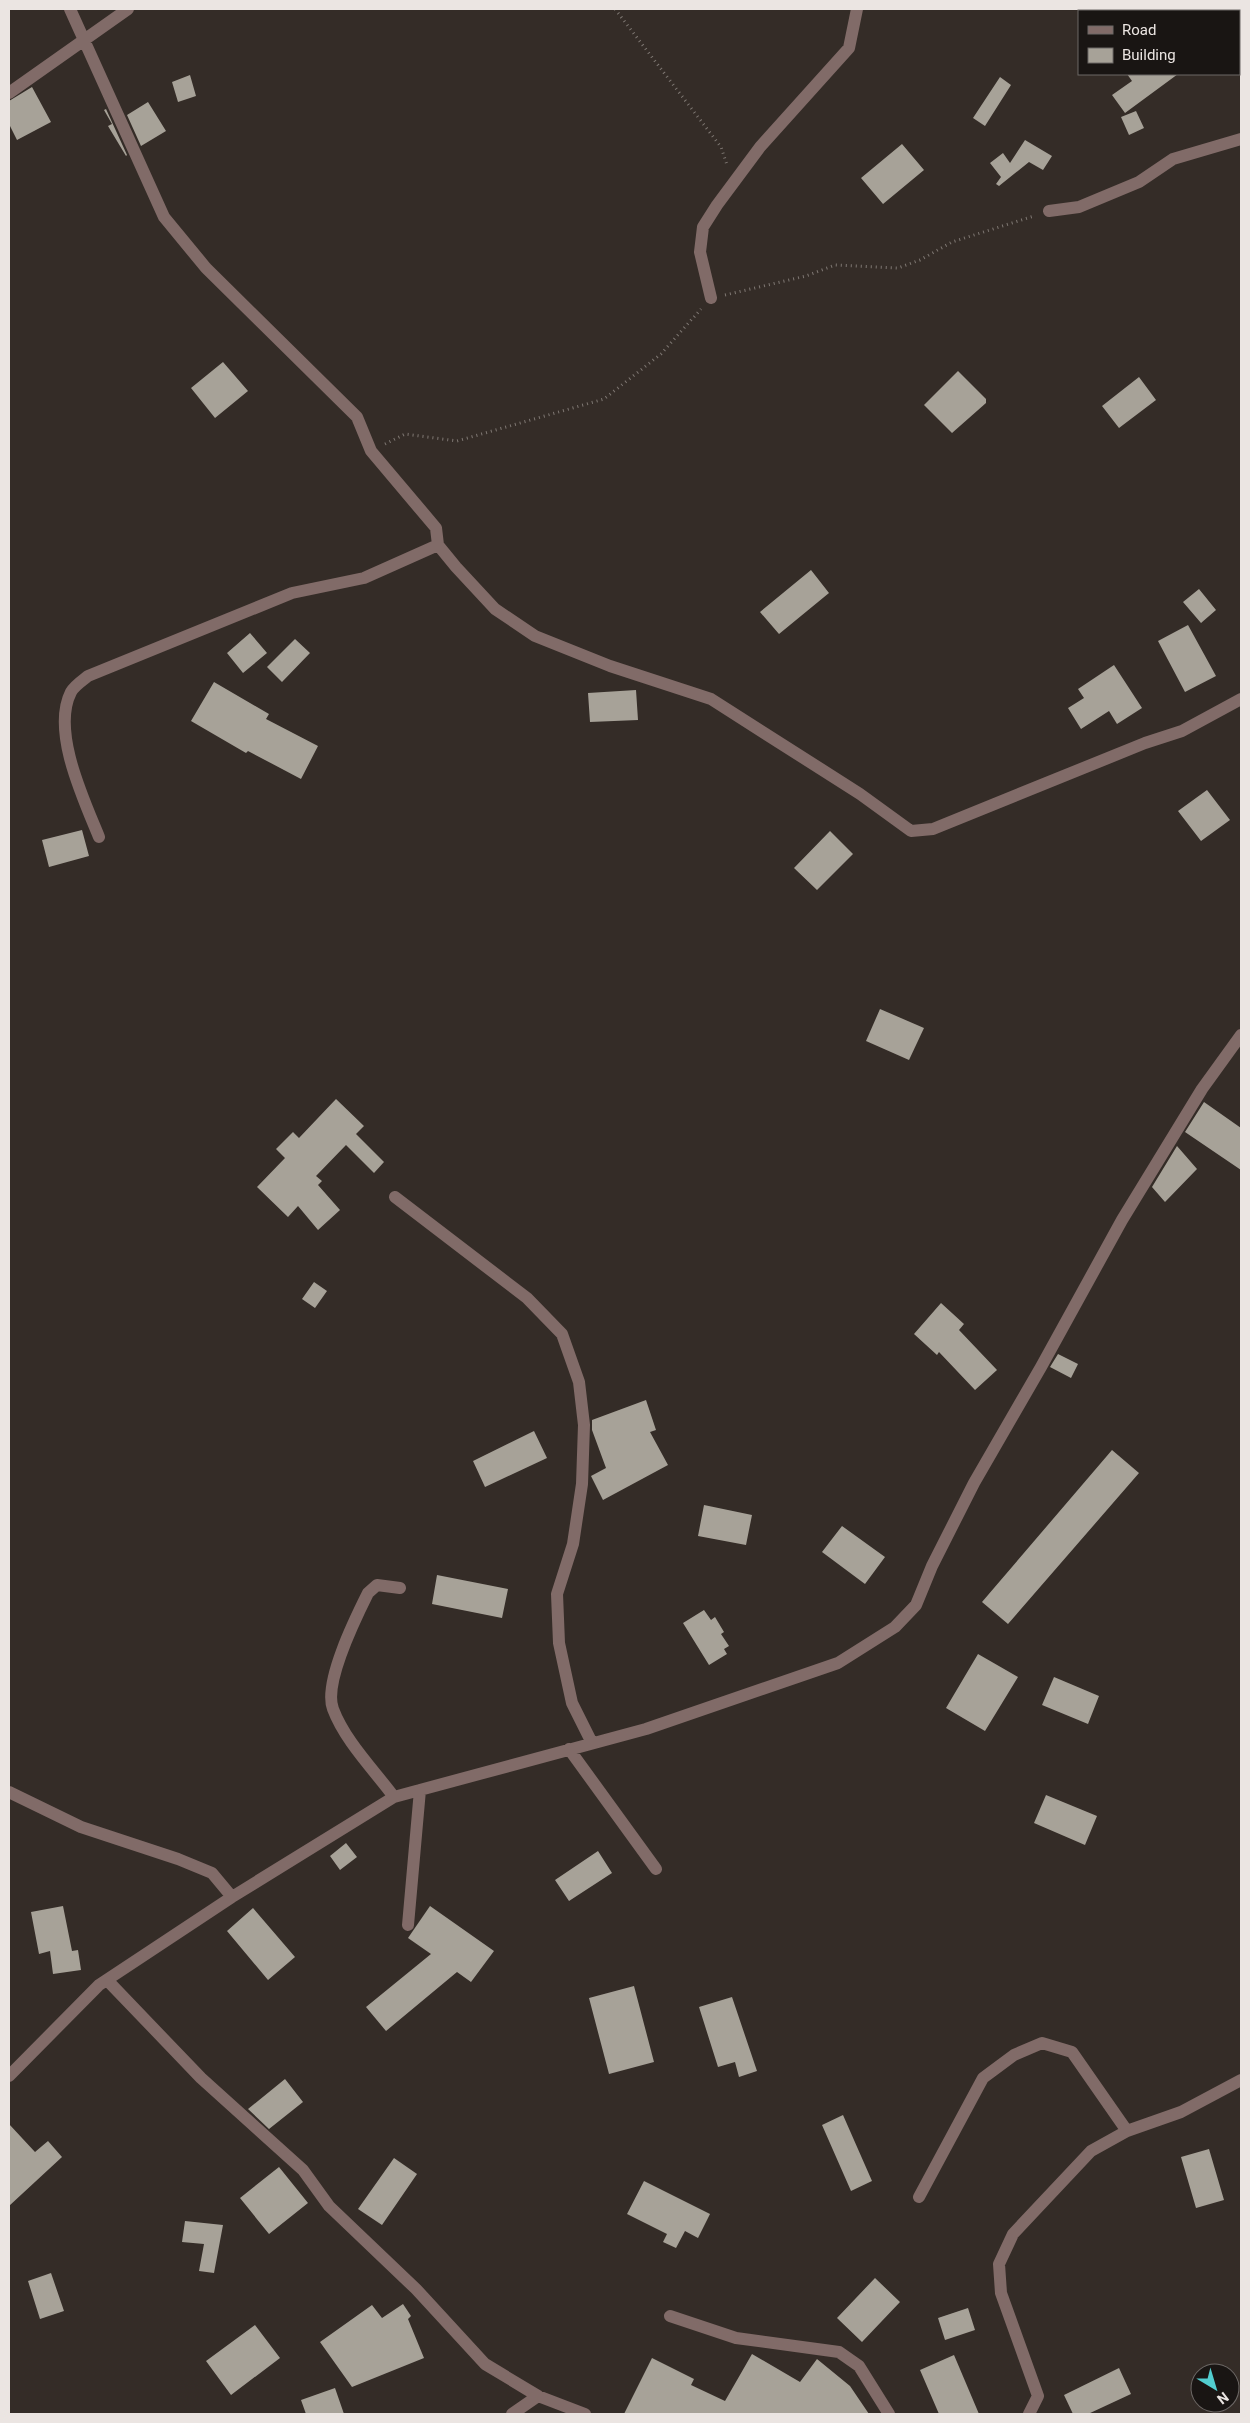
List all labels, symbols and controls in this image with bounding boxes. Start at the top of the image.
legend [1078,10,1240,75]
text: Road [1122,21,1156,39]
text: Building [1122,46,1176,64]
north arrow [1190,2363,1240,2413]
text: N [1214,2389,1232,2408]

